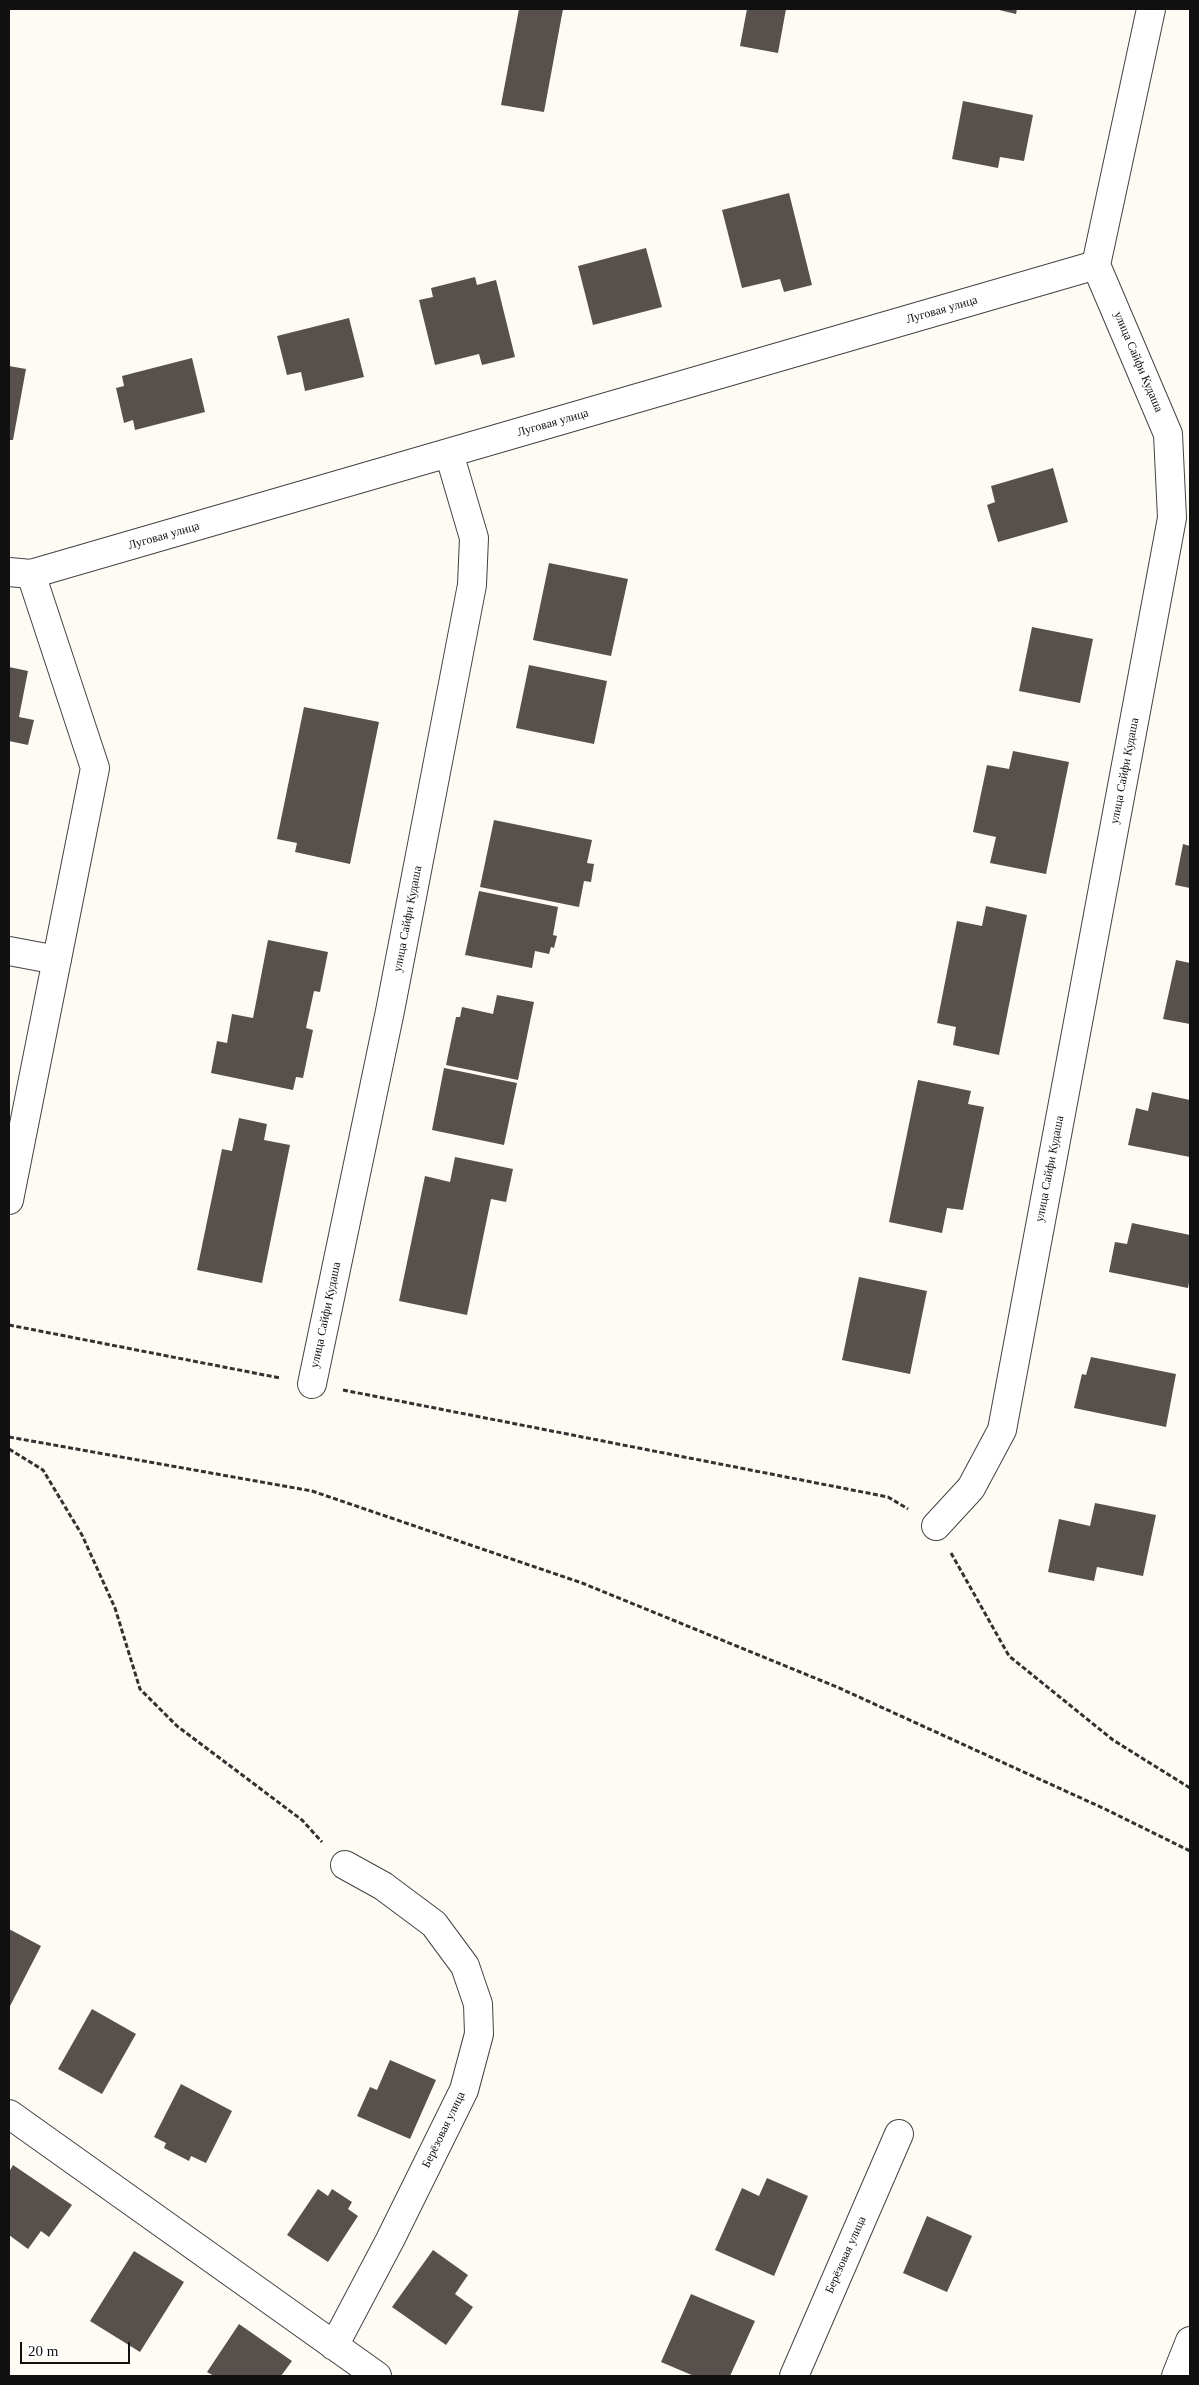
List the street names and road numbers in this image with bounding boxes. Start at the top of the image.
street label: Луговая улица [905,293,979,327]
street label: улица Сайфи Кудаша [1110,310,1166,414]
street label: Луговая улица [516,406,590,440]
street label: Луговая улица [127,519,201,553]
street label: улица Сайфи Кудаша [1108,717,1142,825]
street label: улица Сайфи Кудаша [391,865,425,973]
street label: улица Сайфи Кудаша [1033,1115,1067,1223]
street label: улица Сайфи Кудаша [308,1261,344,1369]
street label: Берёзовая улица [419,2089,469,2171]
street label: Берёзовая улица [823,2214,869,2296]

